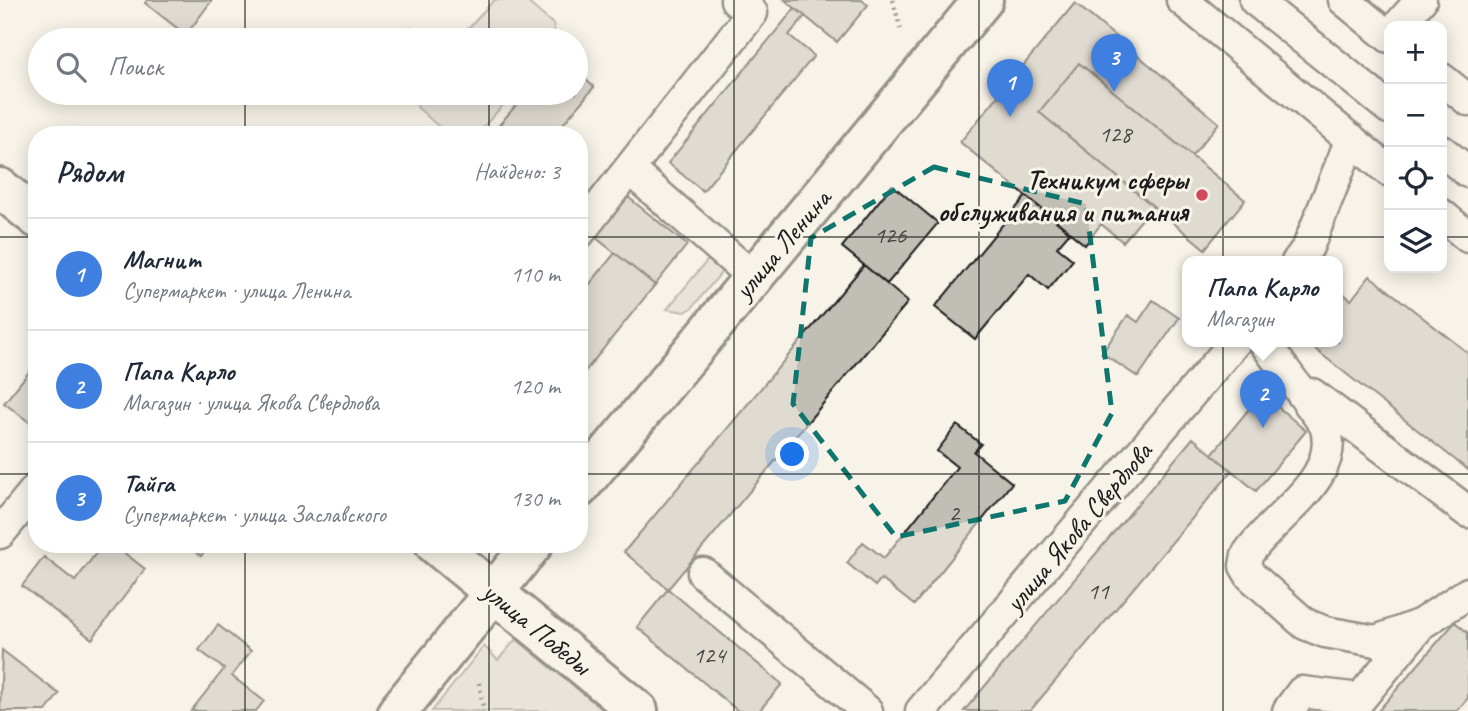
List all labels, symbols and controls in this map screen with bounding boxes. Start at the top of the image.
map controls [1384,21,1447,273]
button: + [1384,21,1447,84]
search box [28,28,588,105]
pin: 3 [1091,34,1137,92]
icon: search [52,48,90,86]
text: Поиск [108,50,163,83]
pin: 1 [987,59,1033,117]
button: − [1384,84,1447,147]
house number: 128 [1099,119,1133,149]
button: locate [1384,147,1447,210]
text: Рядом [56,153,123,191]
text: Найдено: 3 [474,157,560,186]
place label: Техникум сферы обслуживания и питания [938,162,1191,230]
street label: улица Ленина [725,180,840,308]
marker: Техникум сферы обслуживания и питания [1194,187,1210,203]
button: layers [1384,210,1447,273]
house number: 126 [874,220,907,250]
text: Магнит [123,243,202,276]
popup [1182,256,1343,347]
text: 1 [74,260,84,289]
text: 110 m [511,260,560,289]
text: Папа Карло [1207,271,1318,304]
text: Супермаркет · улица Ленина [123,276,350,305]
text: Магазин [1207,304,1274,333]
text: Папа Карло [123,355,235,388]
pin: 2 [1240,370,1286,428]
text: 2 [74,372,84,401]
text: 120 m [511,372,560,401]
text: Магазин · улица Якова Свердлова [123,388,379,417]
street label: улица Якова Свердлова [995,433,1160,621]
your location [775,437,809,471]
text: Тайга [123,467,174,500]
text: 3 [74,484,84,513]
text: 130 m [511,484,560,513]
house number: 2 [949,498,962,528]
text: Супермаркет · улица Заславского [123,500,386,529]
street label: улица Победы [474,572,600,684]
house number: 11 [1087,576,1110,606]
house number: 124 [693,640,727,670]

